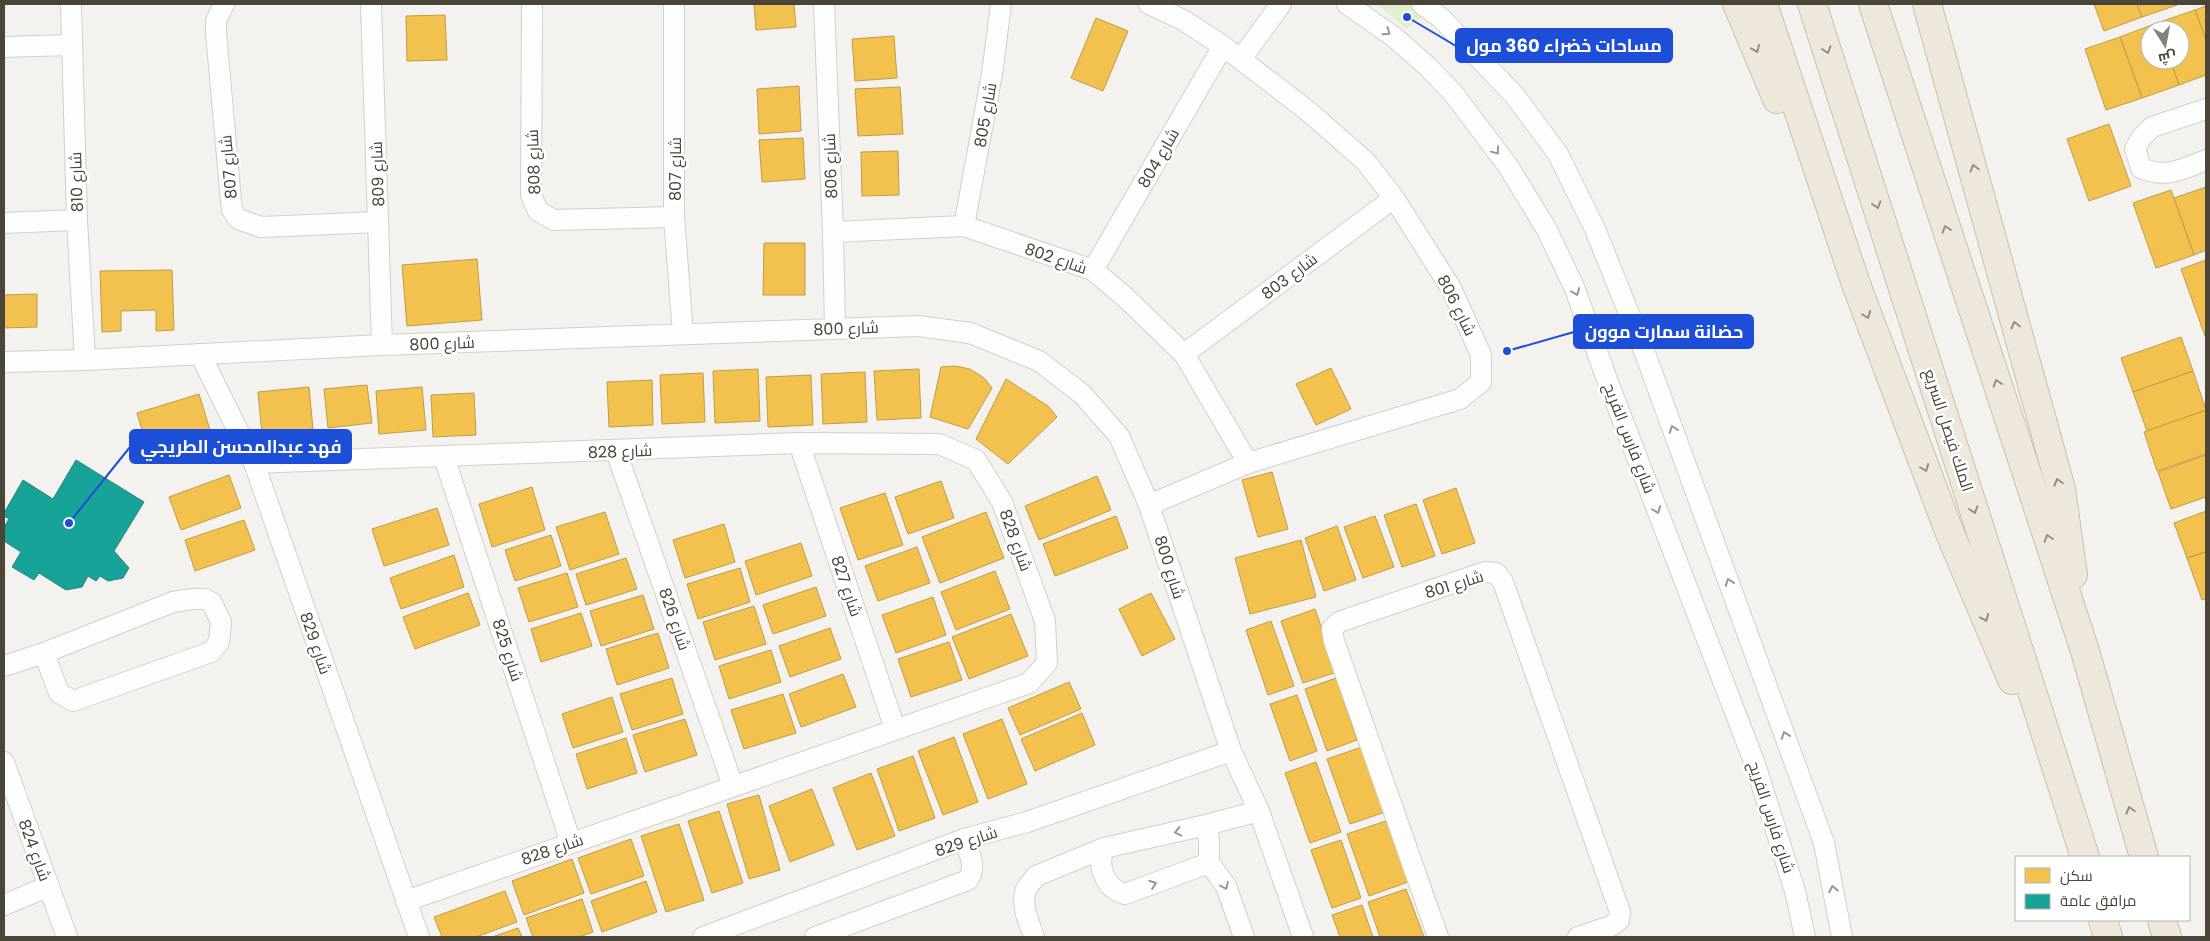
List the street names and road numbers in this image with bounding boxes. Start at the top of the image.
street label: شارع 805 [968,81,1003,149]
street label: شارع 804 [1132,124,1185,192]
street label: شارع 808 [521,129,546,195]
street label: شارع 806 [818,133,843,199]
street label: شارع 807 [214,134,243,200]
street label: شارع 807 [664,137,687,201]
street label: شارع 809 [365,141,390,207]
street label: شارع 810 [64,151,89,213]
street label: شارع 802 [1022,237,1090,280]
street label: شارع 803 [1256,248,1322,305]
street label: شارع 806 [1431,271,1482,340]
street label: شارع 800 [813,316,879,341]
street label: شارع 800 [409,331,475,356]
street label: الملك فيصل السريع [1918,366,1979,495]
street label: شارع فارس الفريح [1598,379,1661,497]
street label: شارع 828 [587,439,653,464]
street label: شارع 828 [994,506,1037,574]
street label: شارع 800 [1148,532,1191,602]
street label: شارع 827 [825,552,868,620]
street label: شارع 801 [1422,565,1486,604]
street label: شارع 826 [653,585,696,654]
street label: شارع 829 [294,609,337,677]
street label: شارع 825 [487,616,528,684]
street label: شارع فارس الفريح [1743,758,1801,876]
street label: شارع 824 [13,816,56,884]
street label: شارع 829 [932,821,1000,862]
street label: شارع 828 [518,828,586,871]

